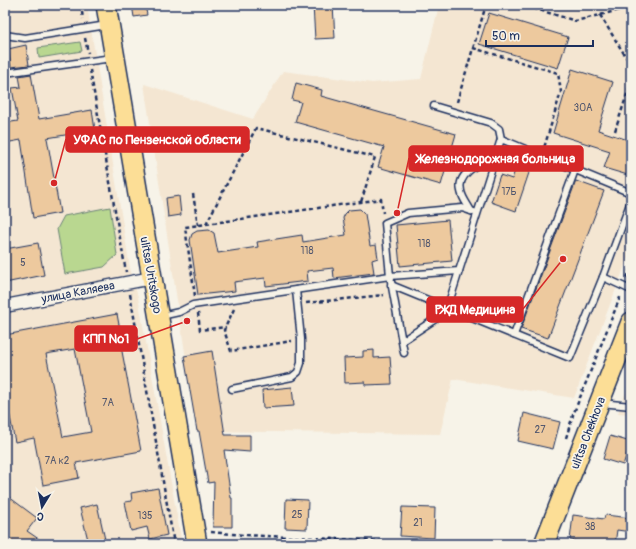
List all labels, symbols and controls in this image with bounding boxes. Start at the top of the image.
scale bar [486,22,593,48]
text: 50 m [492,29,520,44]
house number: 30А [574,102,593,114]
callout: УФАС по Пензенской области [66,127,249,152]
text: УФАС по Пензенской области [73,132,241,148]
callout: Железнодорожная больница [409,146,583,171]
text: Железнодорожная больница [415,151,575,167]
house number: 17Б [501,186,517,198]
street label: ulitsa Uritskogo [136,235,165,315]
house number: 118 [418,238,430,250]
house number: 118 [301,245,313,257]
house number: 5 [20,257,26,269]
street label: улица Каляева [39,278,116,307]
callout: РЖД Медицина [427,297,523,322]
text: РЖД Медицина [435,302,515,318]
callout: КПП №1 [75,326,137,351]
text: КПП №1 [83,331,129,347]
street label: ulitsa Chekhova [568,394,609,472]
house number: 7А [102,397,114,409]
house number: 27 [535,424,546,436]
house number: 7А к2 [45,455,70,467]
north arrow [22,487,62,527]
text: С [36,509,45,523]
house number: 25 [291,509,303,521]
house number: 135 [138,510,152,522]
house number: 21 [413,517,423,529]
house number: 38 [585,521,595,533]

